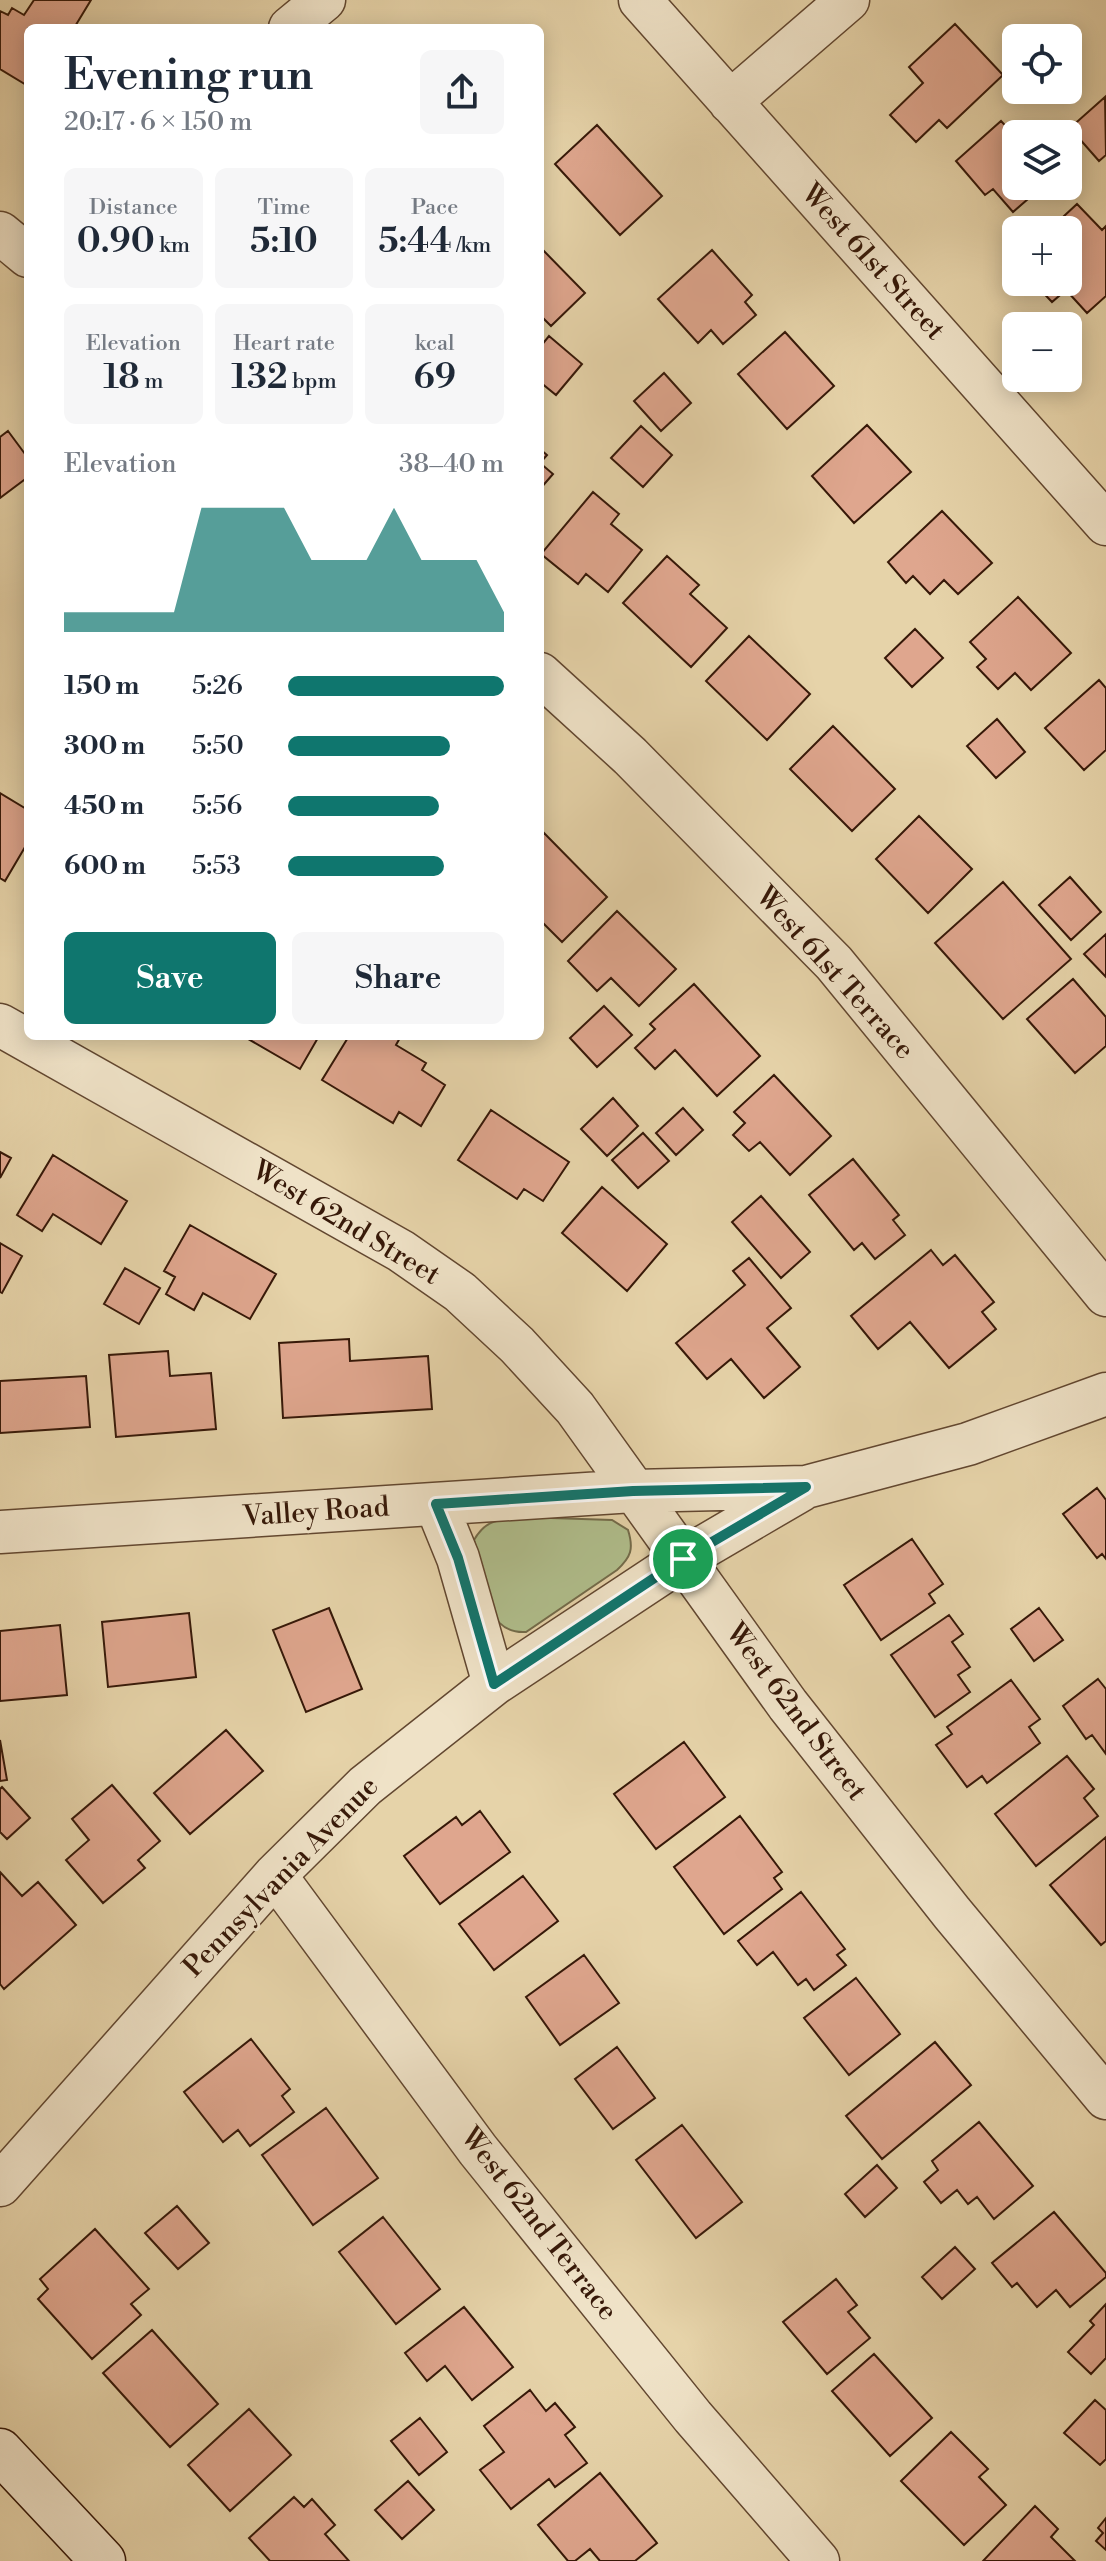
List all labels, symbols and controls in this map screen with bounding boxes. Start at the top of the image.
map controls [1002,24,1082,392]
button: locate [1002,24,1082,104]
text: Evening run [64,48,313,103]
button: share [420,50,504,134]
text: 20:17 · 6 × 150 m [64,106,252,138]
button: layers [1002,120,1082,200]
street label: West 61st Street [793,176,952,347]
text: Distance [89,194,178,221]
text: Time [258,194,310,221]
text: Pace [411,194,458,221]
button: + [1002,216,1082,296]
text: 0.90 [77,221,155,263]
text: 5:10 [250,221,318,263]
text: 5:44 [378,221,452,263]
text: km [155,232,190,259]
text: /km [452,232,491,259]
button: − [1002,312,1082,392]
text: Elevation [86,330,181,357]
text: Heart rate [233,330,335,357]
text: kcal [415,330,455,357]
text: 18 [103,357,140,399]
text: 132 [231,357,288,399]
text: 69 [414,357,456,399]
text: m [140,368,164,395]
text: bpm [288,368,337,395]
text: Elevation [64,448,177,480]
text: 38–40 m [399,448,504,480]
text: 150 m [64,670,139,702]
text: 5:26 [192,670,243,702]
text: 300 m [64,730,145,762]
text: 5:50 [192,730,244,762]
text: 450 m [64,790,144,822]
text: 5:56 [192,790,242,822]
text: 600 m [64,850,146,882]
text: 5:53 [192,850,241,882]
street label: West 61st Terrace [747,879,922,1067]
button: Save [64,932,276,1024]
button: Share [292,932,504,1024]
street label: West 62nd Street [245,1153,446,1293]
street label: Valley Road [241,1489,390,1535]
pin [649,1525,717,1593]
icon: arrive [661,1537,705,1581]
street label: West 62nd Street [717,1616,874,1808]
street label: Pennsylvania Avenue [176,1769,386,1985]
street label: West 62nd Terrace [452,2120,625,2328]

